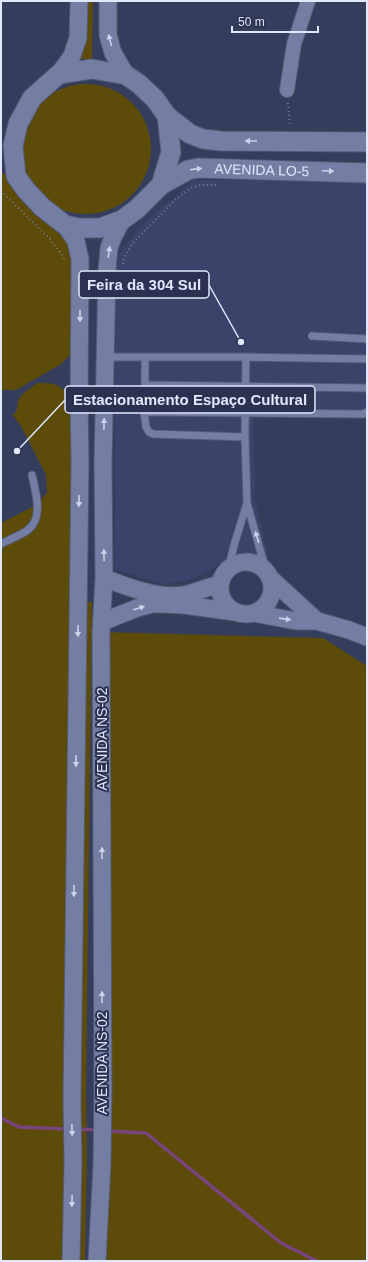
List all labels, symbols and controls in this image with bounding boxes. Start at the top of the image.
scale bar [232,8,318,34]
text: 50 m [238,15,265,29]
one-way arrow [107,34,113,46]
one-way arrow [244,138,257,144]
street label: AVENIDA LO-5 [214,160,310,179]
one-way arrow [189,166,202,172]
one-way arrow [322,168,334,175]
one-way arrow [106,246,112,258]
callout: Feira da 304 Sul [79,271,209,298]
text: Feira da 304 Sul [87,276,201,293]
one-way arrow [77,310,83,323]
callout: Estacionamento Espaço Cultural [65,386,315,413]
text: Estacionamento Espaço Cultural [73,391,307,408]
one-way arrow [101,417,107,430]
one-way arrow [76,495,82,508]
one-way arrow [254,531,260,543]
one-way arrow [101,548,107,561]
one-way arrow [133,605,145,611]
one-way arrow [279,616,291,622]
one-way arrow [75,625,81,638]
street label: AVENIDA NS-02 [94,687,110,791]
one-way arrow [73,755,79,768]
one-way arrow [99,846,105,859]
one-way arrow [71,885,77,898]
one-way arrow [99,990,105,1003]
street label: AVENIDA NS-02 [94,1011,110,1115]
one-way arrow [69,1124,75,1137]
one-way arrow [69,1195,75,1208]

